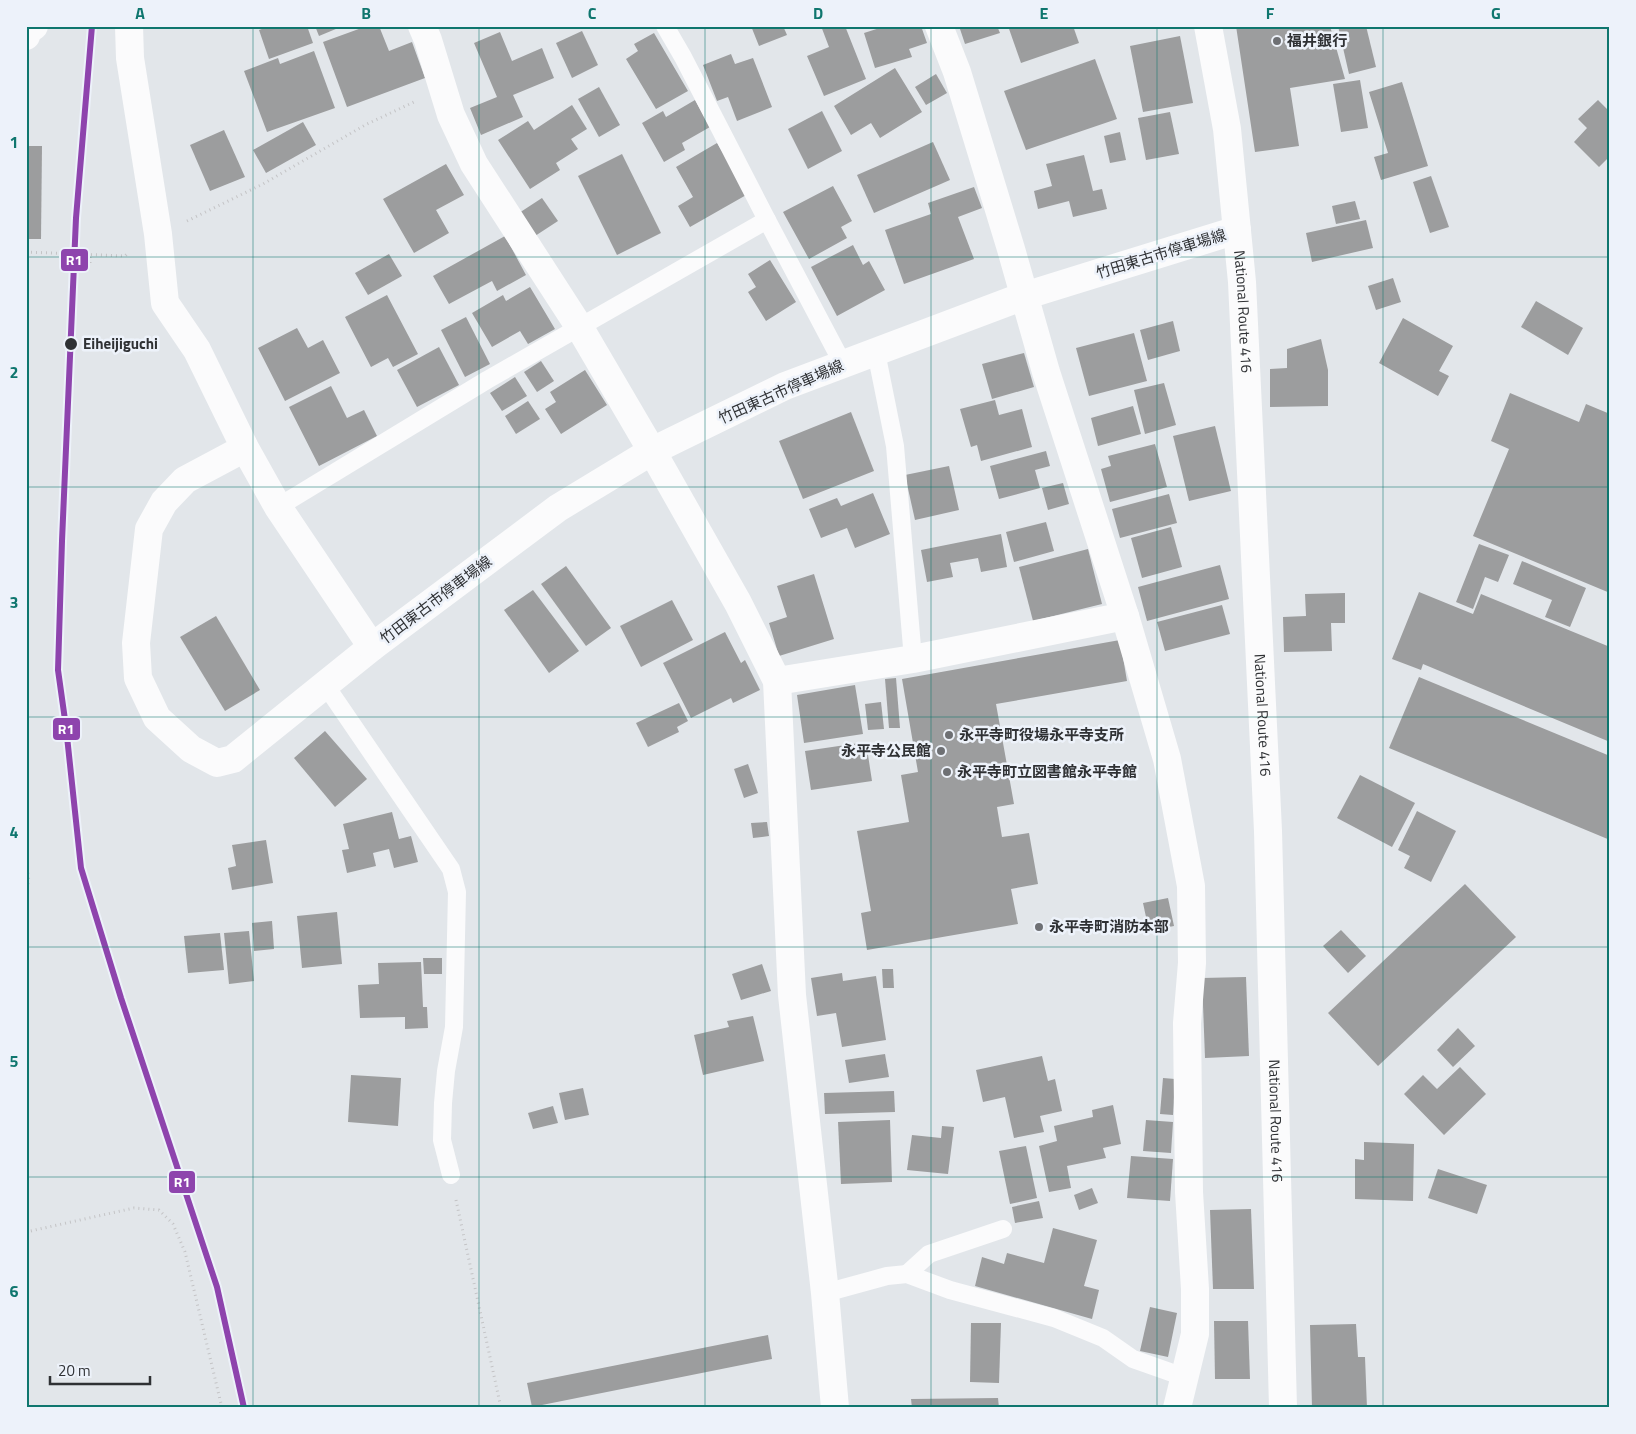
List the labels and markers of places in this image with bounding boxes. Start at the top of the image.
place label: 福井銀行 [1286,29,1347,52]
marker: 福井銀行 [1271,35,1283,47]
place label: Eiheijiguchi [83,332,158,355]
marker: Eiheijiguchi [63,336,79,352]
place label: 永平寺町役場永平寺支所 [959,723,1124,746]
marker: 永平寺町役場永平寺支所 [943,729,955,741]
place label: 永平寺公民館 [841,739,931,762]
marker: 永平寺公民館 [935,745,947,757]
place label: 永平寺町立図書館永平寺館 [957,760,1137,783]
marker: 永平寺町立図書館永平寺館 [941,766,953,778]
place label: 永平寺町消防本部 [1049,915,1169,938]
marker: 永平寺町消防本部 [1033,921,1045,933]

